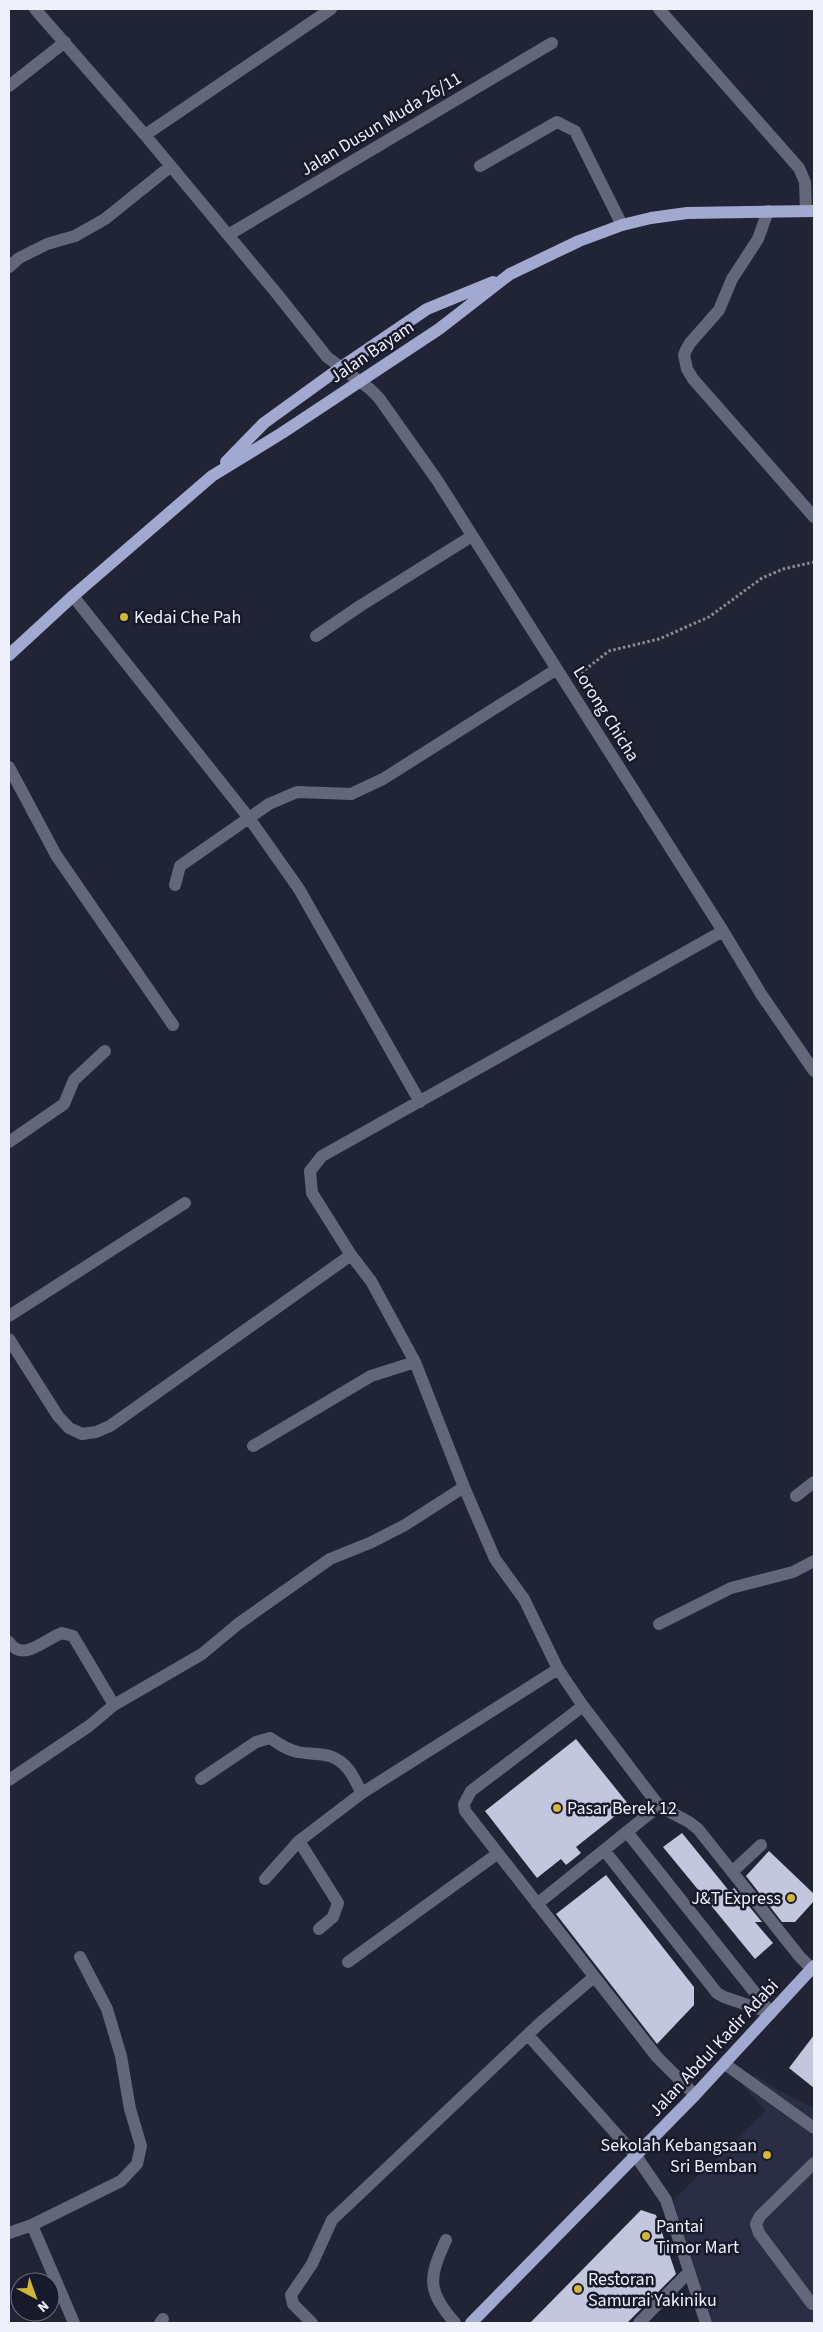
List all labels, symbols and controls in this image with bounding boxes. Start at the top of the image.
street label: Jalan Dusun Muda 26/11 [296,66,466,182]
street label: Jalan Bayam [325,315,419,389]
place label: Kedai Che Pah [134,605,241,630]
marker: Kedai Che Pah [118,611,130,623]
street label: Lorong Chicha [567,661,645,767]
place label: Pasar Berek 12 [567,1796,677,1821]
marker: Pasar Berek 12 [551,1802,563,1814]
place label: J&T Express [691,1886,781,1911]
marker: J&T Express [785,1892,797,1904]
street label: Jalan Abdul Kadir Adabi [644,1974,784,2122]
place label: Sekolah Kebangsaan Sri Bemban [601,2133,757,2179]
marker: Sekolah Kebangsaan Sri Bemban [761,2149,773,2161]
place label: Pantai Timor Mart [656,2214,739,2260]
marker: Pantai Timor Mart [640,2230,652,2242]
place label: Restoran Samurai Yakiniku [588,2267,717,2313]
north arrow [10,2272,60,2322]
marker: Restoran Samurai Yakiniku [572,2283,584,2295]
text: N [33,2295,53,2317]

